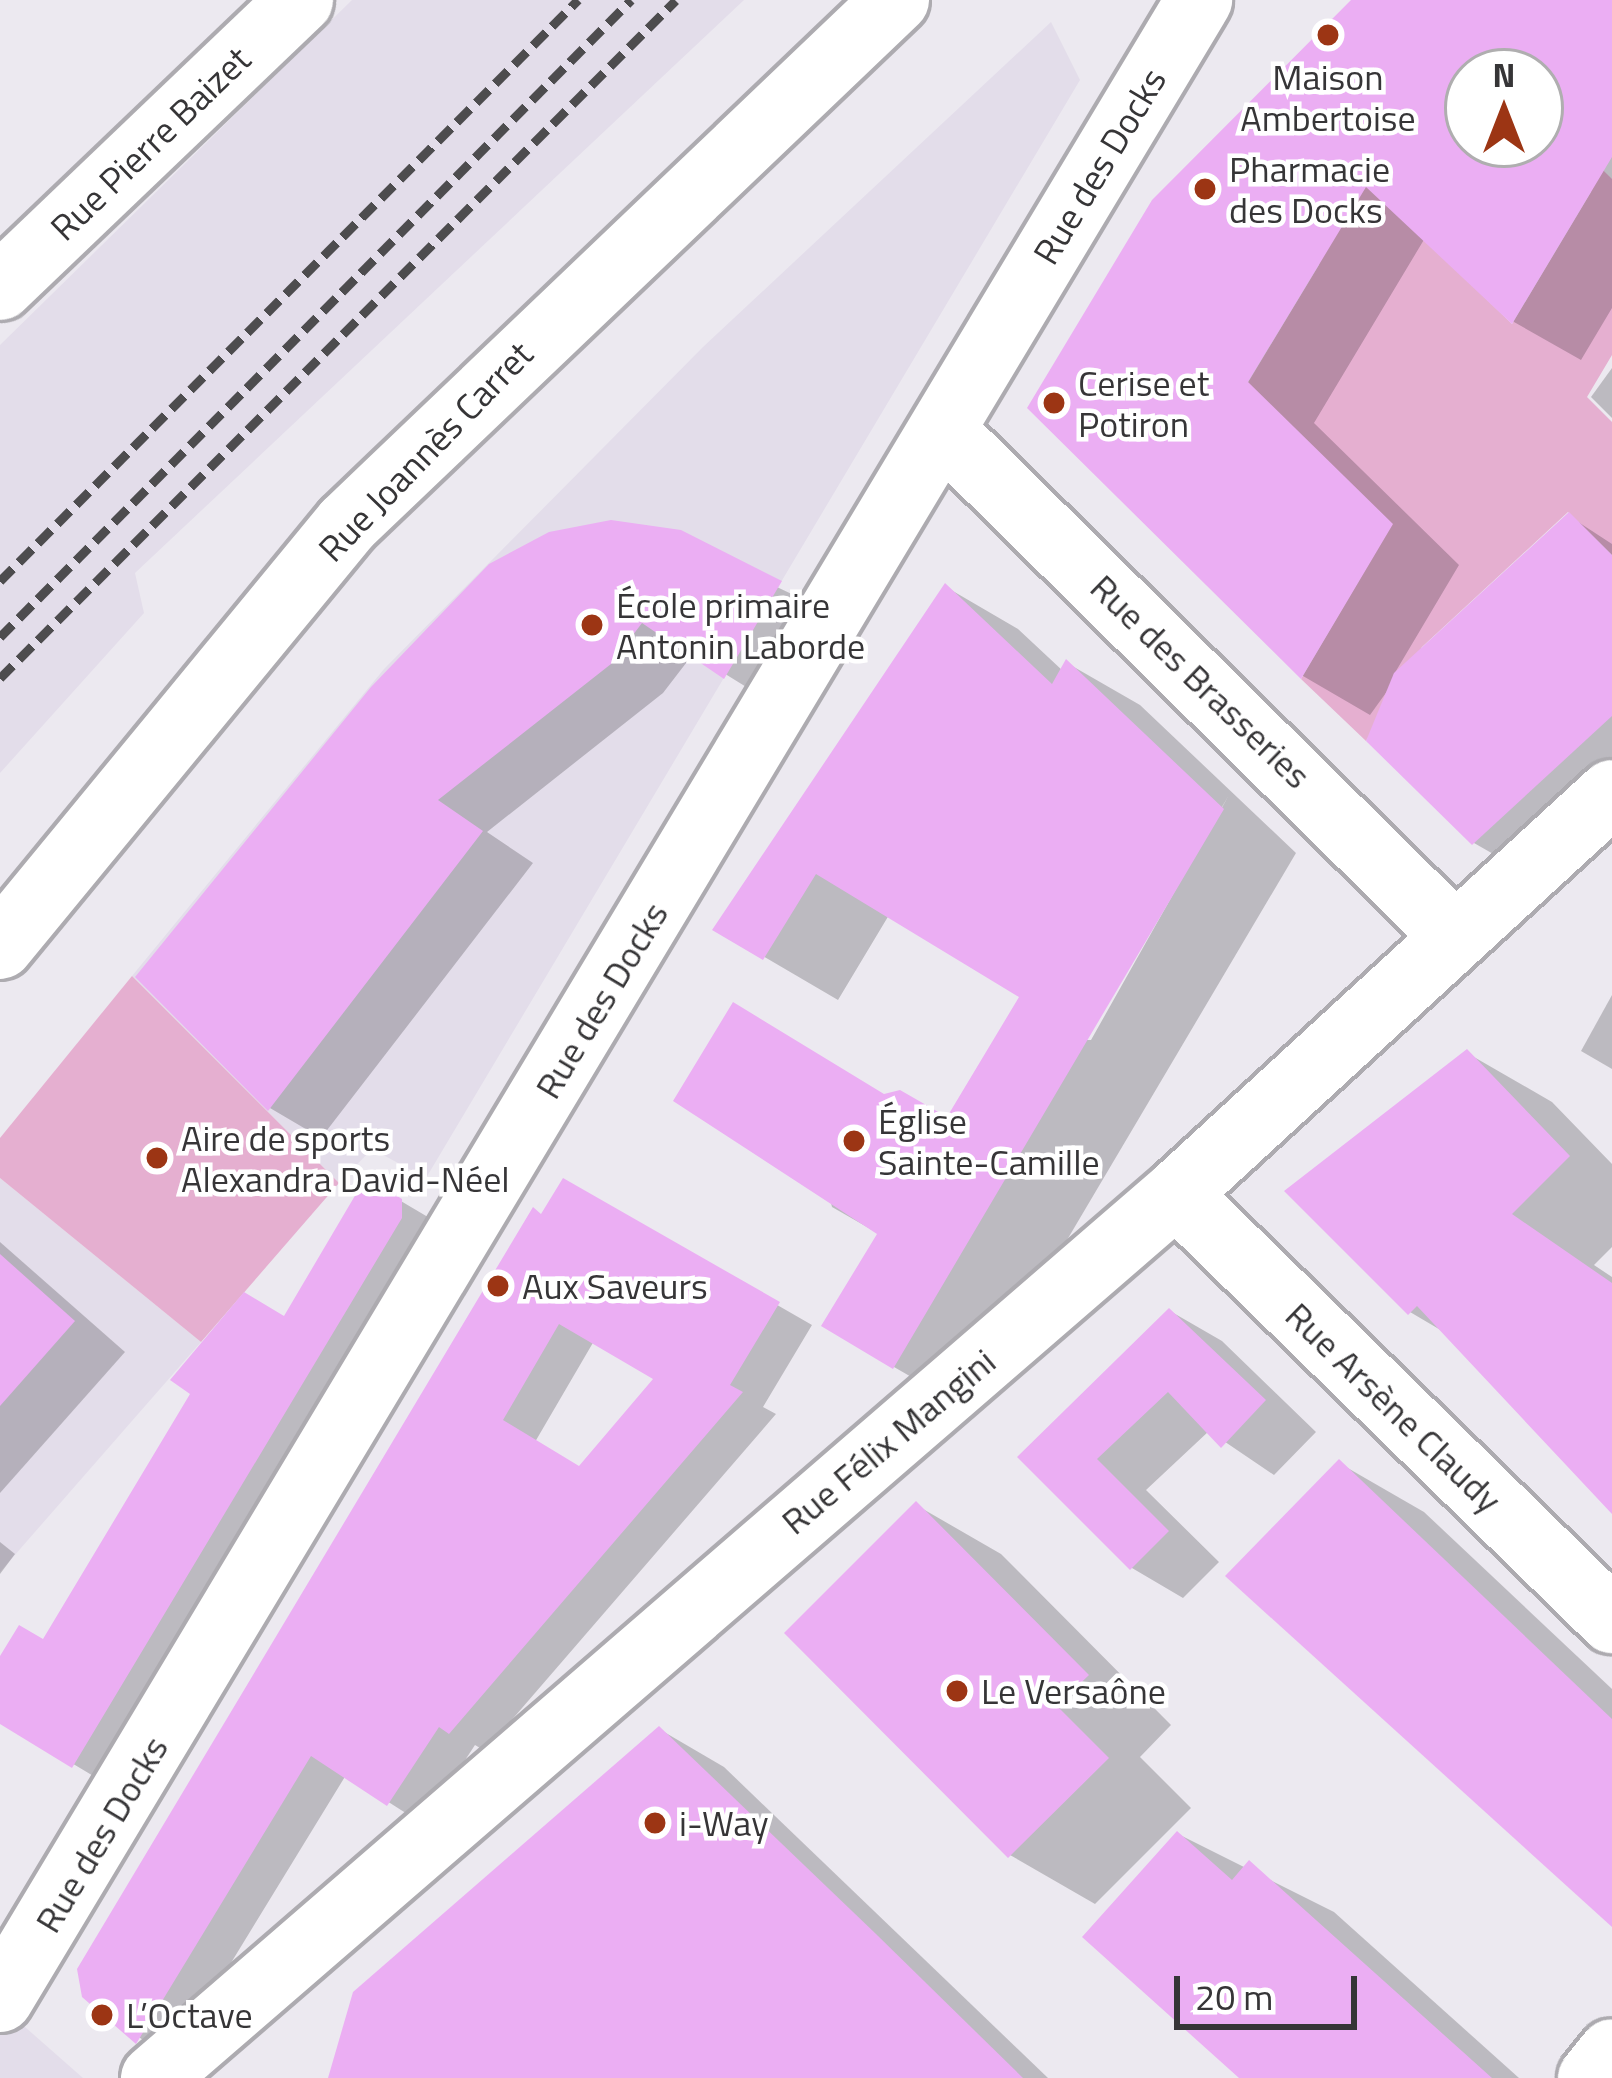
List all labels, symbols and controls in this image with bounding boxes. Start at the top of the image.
marker: Maison Ambertoise [1315,22,1341,48]
street label: Rue Pierre Baizet [41,37,259,249]
north arrow [1444,48,1564,168]
text: N [1493,50,1515,100]
place label: Maison Ambertoise [1240,54,1416,139]
street label: Rue des Docks [1024,60,1174,272]
place label: Pharmacie des Docks [1229,146,1390,231]
marker: Pharmacie des Docks [1192,176,1218,202]
street label: Rue Joannès Carret [309,332,541,570]
place label: Cerise et Potiron [1078,360,1209,445]
marker: Cerise et Potiron [1041,390,1067,416]
street label: Rue des Brasseries [1082,565,1320,797]
place label: École primaire Antonin Laborde [616,582,865,667]
marker: École primaire Antonin Laborde [579,612,605,638]
street label: Rue des Docks [526,894,676,1106]
place label: Église Sainte-Camille [878,1098,1100,1183]
place label: Aire de sports Alexandra David-Néel [181,1115,510,1200]
marker: Église Sainte-Camille [841,1128,867,1154]
marker: Aire de sports Alexandra David-Néel [144,1145,170,1171]
place label: Aux Saveurs [522,1264,708,1308]
marker: Aux Saveurs [485,1273,511,1299]
street label: Rue Arsène Claudy [1277,1293,1511,1521]
street label: Rue Félix Mangini [772,1339,1004,1543]
place label: Le Versaône [981,1669,1166,1713]
marker: Le Versaône [944,1678,970,1704]
street label: Rue des Docks [26,1728,176,1940]
place label: i-Way [679,1801,769,1845]
marker: i-Way [642,1810,668,1836]
scale bar [1180,1952,1363,2026]
text: 20 m [1195,1969,1273,2024]
place label: L’Octave [126,1993,253,2037]
marker: L’Octave [89,2002,115,2028]

